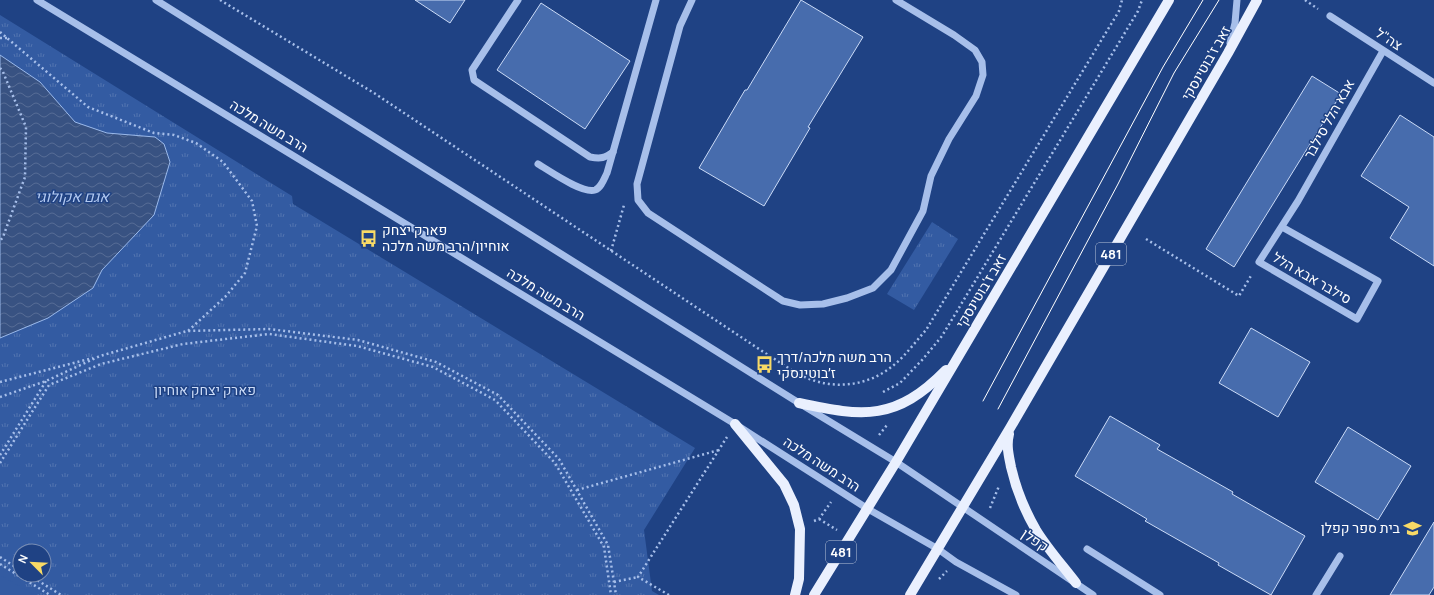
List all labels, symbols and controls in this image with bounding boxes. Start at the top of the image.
street label: זאב ז'בוטינסקי [1177,22,1235,104]
street label: צה"ל [1372,23,1407,55]
street label: אבא הלל סילבר [1299,76,1358,162]
street label: הרב משה מלכה [227,95,312,156]
water label: אגם אקולוגי [35,186,111,207]
place label: פארק יצחק אוחיון/הרב משה מלכה [382,220,510,255]
bus stop icon: פארק יצחק אוחיון/הרב משה מלכה [359,228,379,248]
road number: 481 [1096,243,1126,265]
street label: סילבר אבא הלל [1269,247,1355,308]
street label: זאב ז'בוטינסקי [951,250,1010,331]
street label: הרב משה מלכה [504,263,589,324]
place label: הרב משה מלכה/דרך ז׳בוטינסקי [777,347,892,382]
bus stop icon: הרב משה מלכה/דרך ז׳בוטינסקי [754,355,774,375]
park label: פארק יצחק אוחיון [154,380,256,399]
street label: הרב משה מלכה [780,432,864,496]
place label: בית ספר קפלן [1321,518,1401,537]
school or university icon: בית ספר קפלן [1403,518,1423,538]
street label: קפלן [1018,524,1052,555]
road number: 481 [826,541,856,563]
north arrow [12,543,52,583]
text: N [14,552,31,565]

